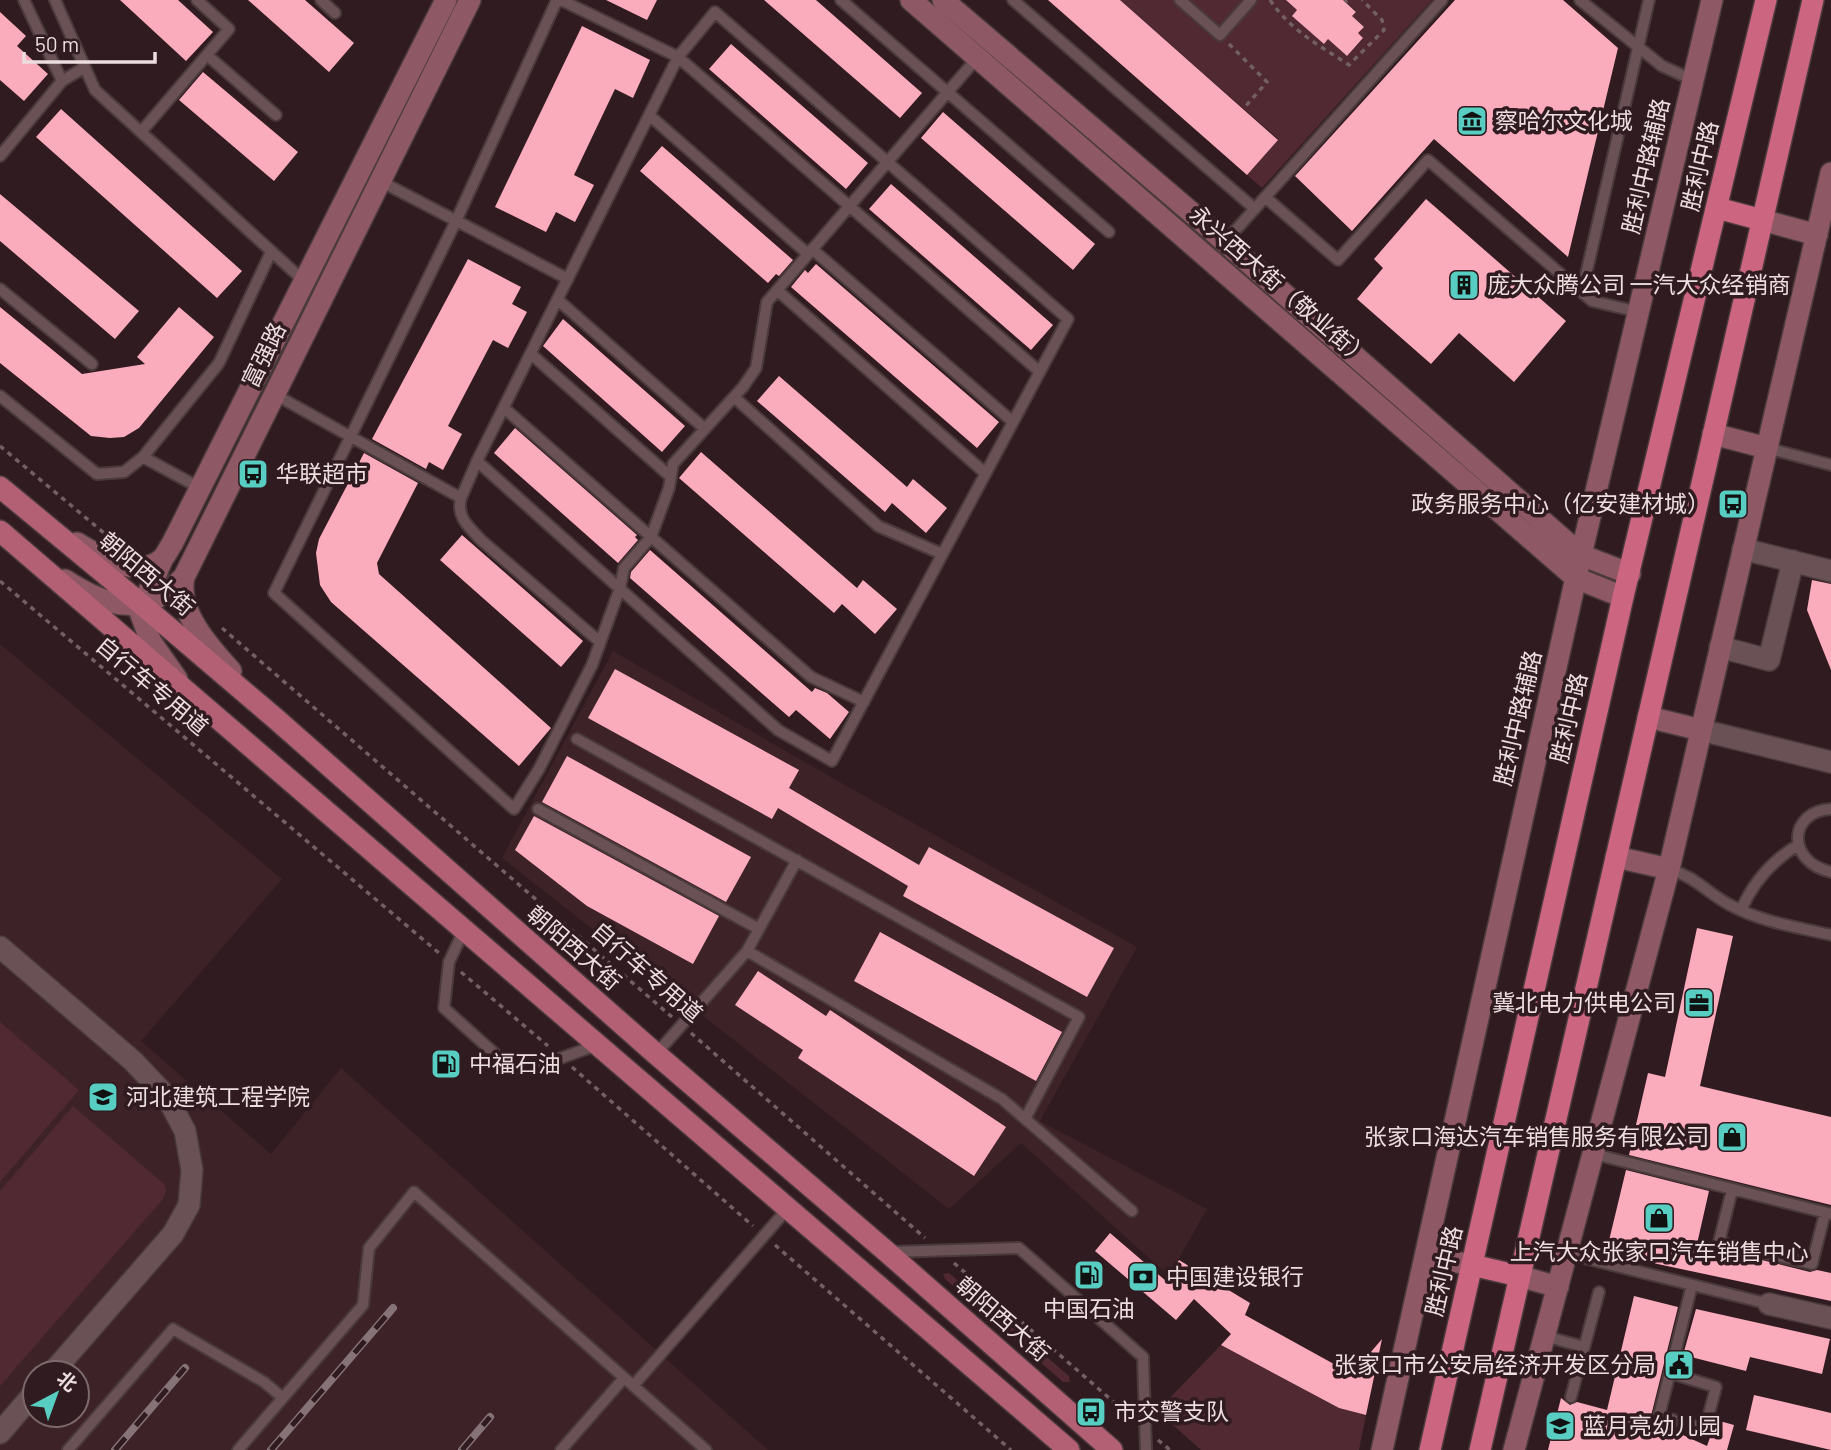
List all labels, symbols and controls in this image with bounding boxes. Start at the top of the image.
scale bar [24,21,156,65]
text: 50 m [35,31,79,56]
street label: 胜利中路辅路 [1616,95,1674,236]
museum icon: 察哈尔文化城 [1455,104,1489,138]
place label: 察哈尔文化城 [1495,106,1633,134]
street label: 胜利中路 [1675,118,1723,214]
street label: 永兴西大街（敬业街） [1185,199,1377,371]
building icon: 庞大众腾公司 一汽大众经销商 [1447,268,1481,302]
place label: 庞大众腾公司 一汽大众经销商 [1487,270,1791,298]
street label: 富强路 [235,317,291,392]
bus stop icon: 华联超市 [236,457,270,491]
place label: 华联超市 [276,459,368,487]
bus stop icon: 政务服务中心（亿安建材城） [1716,487,1750,521]
place label: 政务服务中心（亿安建材城） [1411,489,1710,517]
street label: 朝阳西大街 [95,526,201,621]
street label: 自行车专用道 [91,630,214,740]
street label: 胜利中路辅路 [1488,647,1546,788]
street label: 胜利中路 [1544,670,1592,766]
street label: 朝阳西大街 [522,899,627,996]
street label: 自行车专用道 [586,915,709,1027]
office icon: 冀北电力供电公司 [1682,986,1716,1020]
place label: 冀北电力供电公司 [1492,988,1676,1016]
fuel station icon: 中福石油 [429,1047,463,1081]
place label: 中福石油 [469,1049,561,1077]
school or university icon: 河北建筑工程学院 [86,1080,120,1114]
place label: 河北建筑工程学院 [126,1082,310,1110]
shop icon: 张家口海达汽车销售服务有限公司 [1715,1120,1749,1154]
place label: 张家口海达汽车销售服务有限公司 [1364,1122,1709,1150]
shop icon: 上汽大众张家口汽车销售中心 [1642,1201,1676,1235]
street label: 胜利中路 [1419,1223,1467,1319]
place label: 上汽大众张家口汽车销售中心 [1510,1237,1809,1265]
fuel station icon: 中国石油 [1072,1258,1106,1292]
bank icon: 中国建设银行 [1126,1260,1160,1294]
place label: 中国建设银行 [1166,1262,1304,1290]
street label: 朝阳西大街 [951,1270,1056,1367]
place label: 中国石油 [1043,1294,1135,1322]
public building icon: 张家口市公安局经济开发区分局 [1662,1348,1696,1382]
place label: 张家口市公安局经济开发区分局 [1334,1350,1656,1378]
north arrow [21,1359,91,1429]
text: 北 [53,1366,82,1396]
bus stop icon: 市交警支队 [1074,1395,1108,1429]
place label: 市交警支队 [1114,1397,1229,1425]
school or university icon: 蓝月亮幼儿园 [1543,1409,1577,1443]
place label: 蓝月亮幼儿园 [1583,1411,1721,1439]

